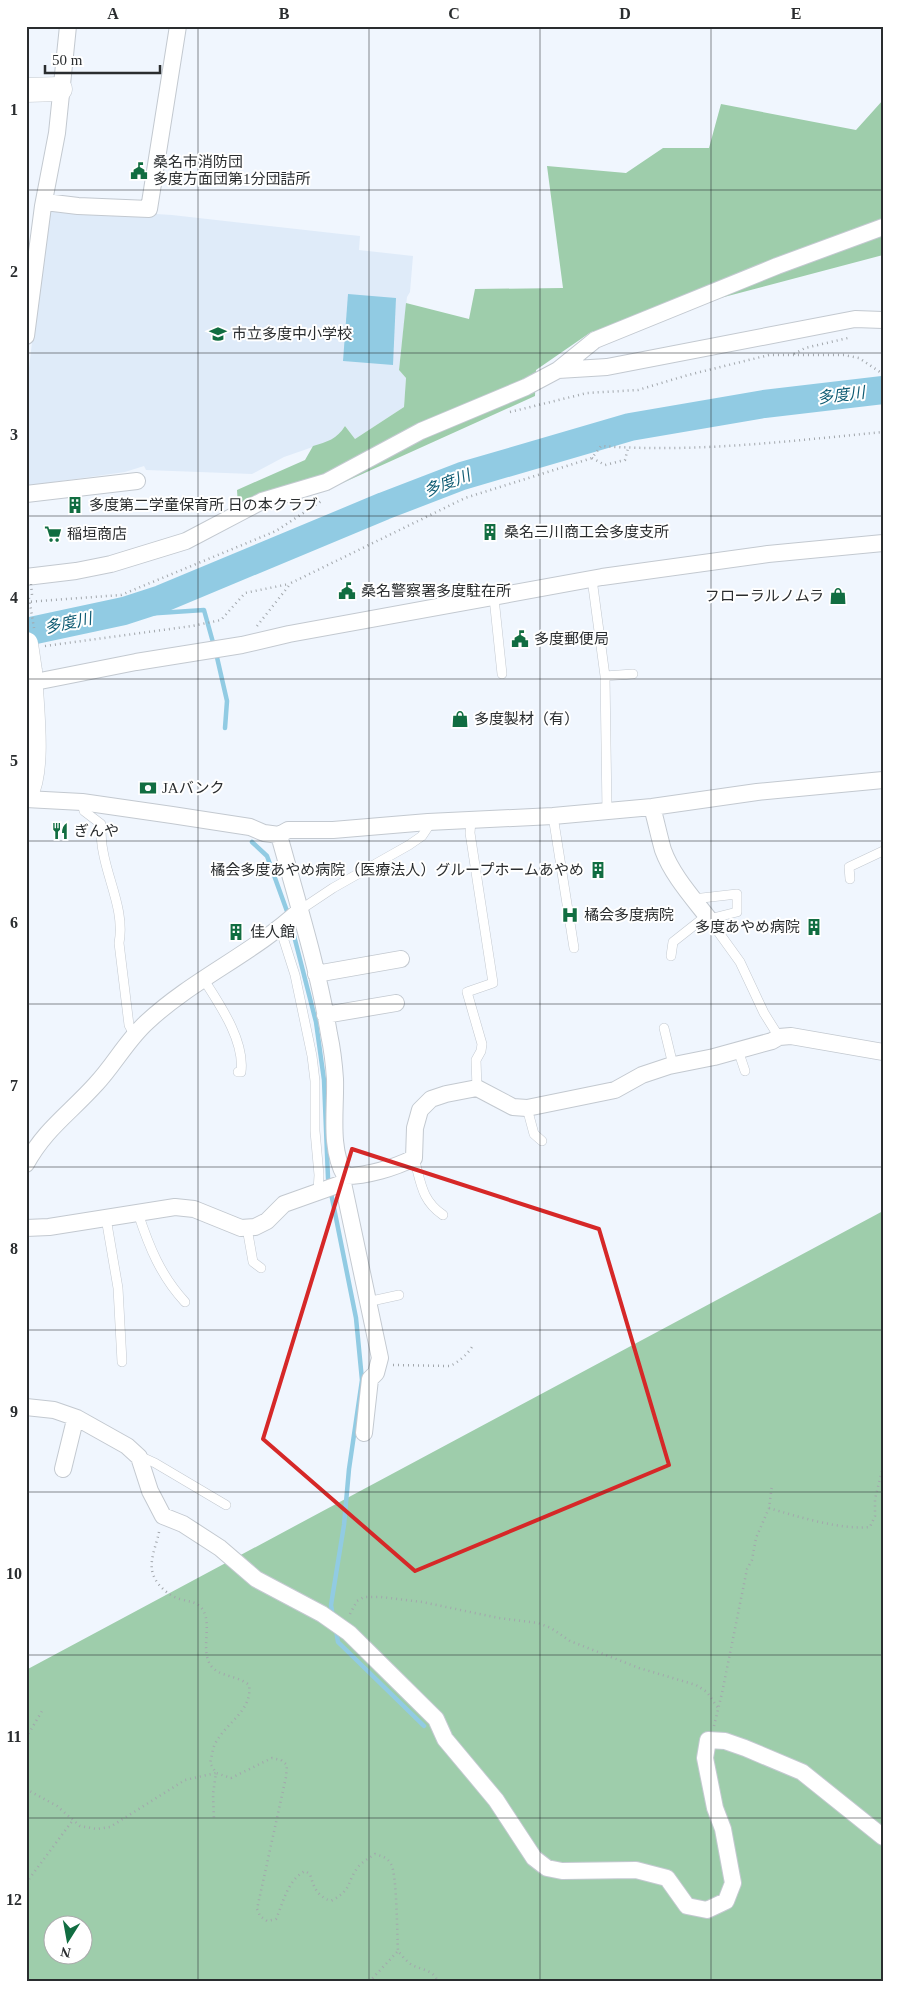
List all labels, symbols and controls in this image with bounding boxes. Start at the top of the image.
text: A [107,5,119,22]
text: B [279,5,290,22]
text: C [448,5,460,22]
text: D [619,5,631,22]
text: E [791,5,801,22]
scale bar [45,42,160,74]
text: 50 m [52,52,83,68]
text: 1 [10,101,18,118]
place label: 桑名市消防団 多度方面団第1分団詰所 [153,154,311,187]
public building icon: 桑名市消防団 多度方面団第1分団詰所 [129,161,149,181]
text: 2 [10,263,18,280]
school or university icon: 市立多度中小学校 [208,324,228,344]
place label: 市立多度中小学校 [232,326,352,342]
water label: 多度川 [816,383,868,406]
text: 3 [10,426,18,443]
water label: 多度川 [422,466,474,500]
building icon: 多度第二学童保育所 日の本クラブ [65,495,85,515]
place label: 多度第二学童保育所 日の本クラブ [89,497,318,513]
building icon: 桑名三川商工会多度支所 [480,522,500,542]
supermarket icon: 稲垣商店 [43,524,63,544]
place label: 桑名三川商工会多度支所 [504,524,669,540]
place label: 稲垣商店 [67,526,127,542]
public building icon: 桑名警察署多度駐在所 [337,581,357,601]
place label: 桑名警察署多度駐在所 [361,583,511,599]
shop icon: フローラルノムラ [828,586,848,606]
place label: フローラルノムラ [705,588,824,604]
text: 4 [10,589,18,606]
water label: 多度川 [43,609,95,636]
public building icon: 多度郵便局 [510,629,530,649]
place label: 多度郵便局 [534,631,609,647]
shop icon: 多度製材（有） [450,709,470,729]
place label: 多度製材（有） [474,710,579,727]
text: 5 [10,752,18,769]
bank icon: JAバンク [138,778,158,798]
place label: JAバンク [162,780,224,796]
restaurant icon: ぎんや [50,821,70,841]
place label: ぎんや [74,823,119,839]
building icon: 橘会多度あやめ病院（医療法人）グループホームあやめ [588,860,608,880]
place label: 橘会多度あやめ病院（医療法人）グループホームあやめ [210,862,584,878]
hospital icon: 橘会多度病院 [560,905,580,925]
place label: 橘会多度病院 [584,907,674,923]
text: 6 [10,914,18,931]
building icon: 多度あやめ病院 [804,917,824,937]
place label: 多度あやめ病院 [695,919,800,935]
building icon: 佳人館 [226,922,246,942]
place label: 佳人館 [250,924,295,940]
text: 7 [10,1077,18,1094]
text: 8 [10,1240,18,1257]
text: 9 [10,1403,18,1420]
text: 10 [6,1565,22,1582]
text: 11 [6,1728,22,1745]
text: 12 [6,1891,22,1908]
north arrow [42,1916,92,1966]
text: N [59,1944,72,1961]

